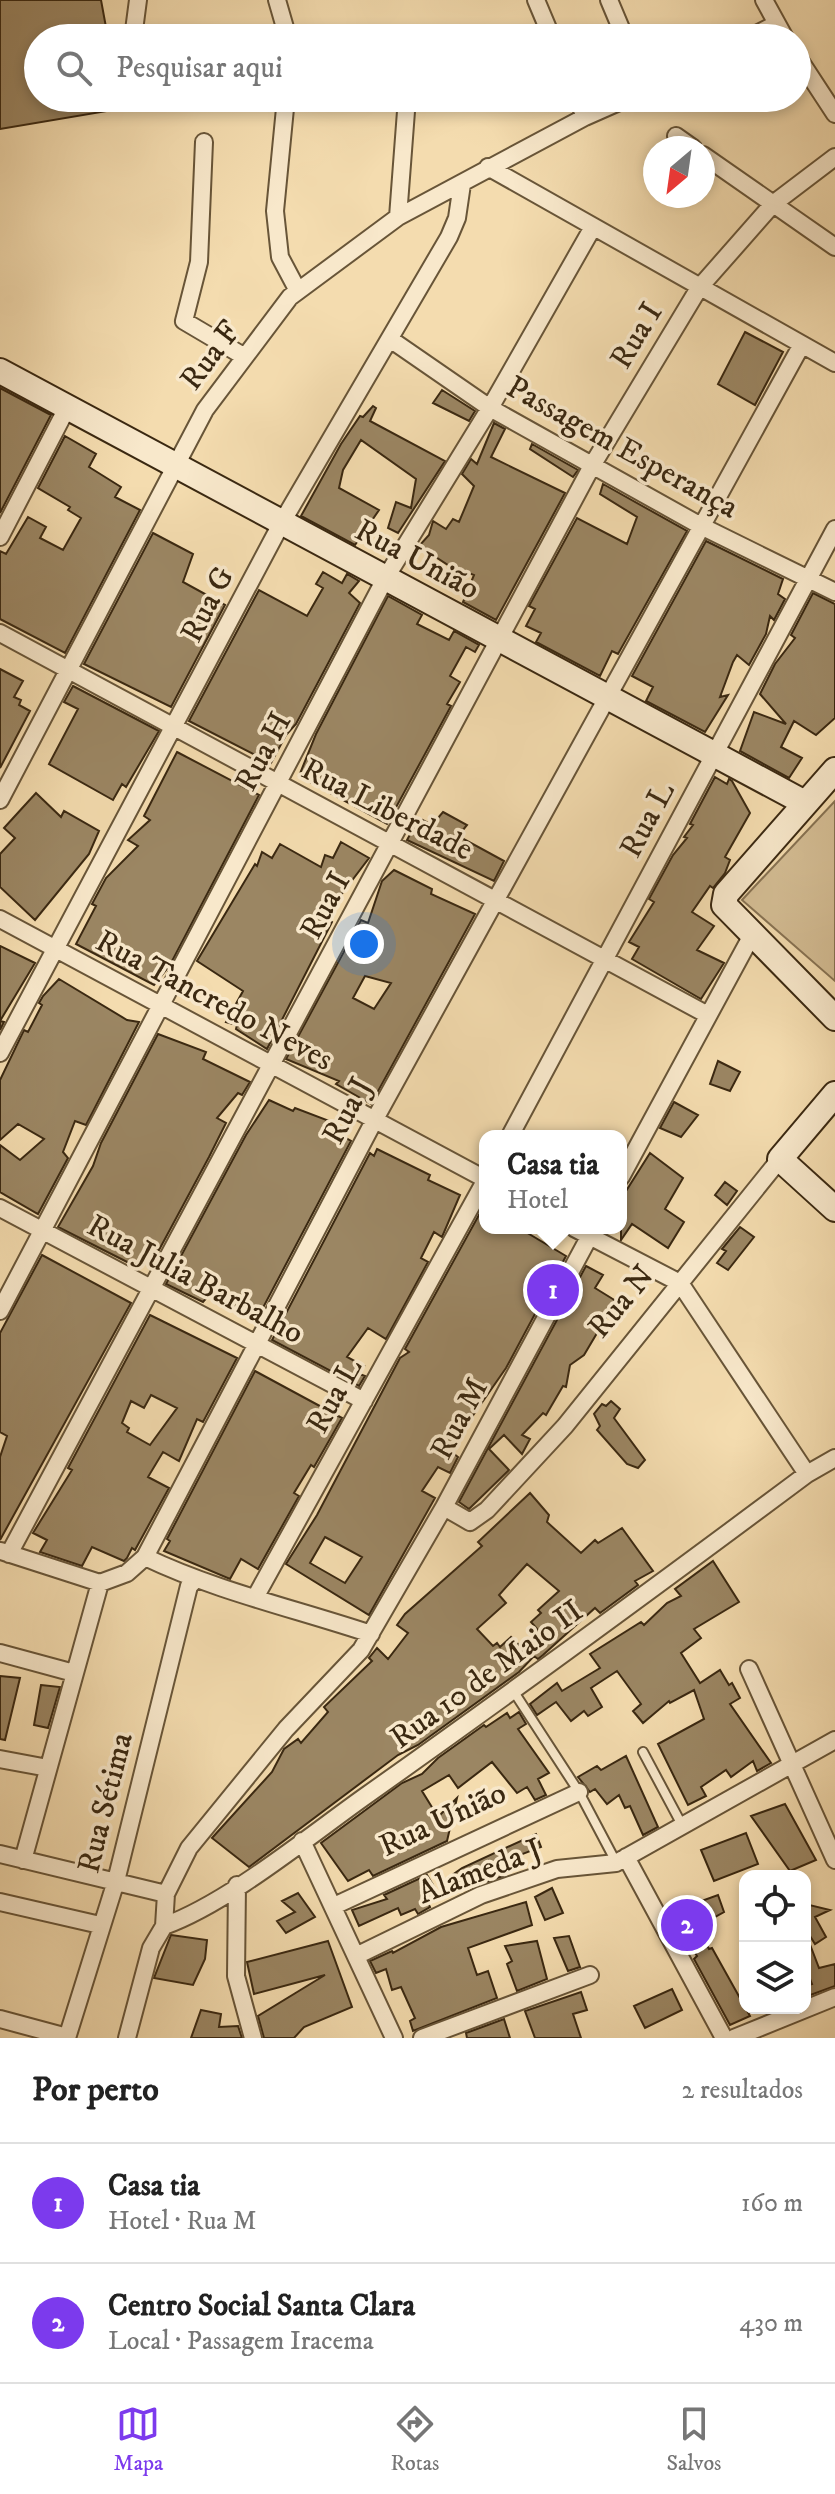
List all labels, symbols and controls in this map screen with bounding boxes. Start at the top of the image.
search box [24,24,811,112]
icon: search [52,46,96,90]
text: Pesquisar aqui [116,50,283,87]
north arrow [643,136,715,208]
street label: Rua I [602,296,672,376]
street label: Rua F [172,313,250,399]
street label: Passagem Esperança [499,368,745,528]
street label: Rua União [348,511,486,609]
street label: Rua G [172,560,244,650]
street label: Rua H [227,705,301,799]
street label: Rua Liberdade [294,750,480,870]
street label: Rua L [612,775,684,865]
street label: Rua I [292,866,360,946]
street label: Rua Tancredo Neves [89,922,339,1080]
your location [344,924,384,964]
street label: Rua J [314,1071,382,1151]
popup [479,1130,627,1234]
text: Casa tia [507,1147,599,1184]
text: Hotel [507,1184,568,1217]
street label: Rua Julia Barbalho [80,1206,310,1354]
street label: Rua N [580,1257,664,1347]
pin: 1 [527,1260,579,1320]
street label: Rua L [298,1351,372,1441]
street label: Rua M [422,1371,498,1467]
street label: Rua 10 de Maio II [383,1592,591,1758]
street label: Rua Sétima [69,1728,143,1877]
street label: Rua União [373,1773,513,1867]
street label: Alameda J [412,1830,548,1914]
map controls [739,1870,811,2014]
button: locate [739,1870,811,1942]
pin: 2 [661,1895,713,1955]
button: layers [739,1942,811,2014]
text: Por perto [32,2069,159,2111]
text: 2 resultados [682,2074,803,2107]
text: Casa tia [108,2168,200,2205]
text: 1 [53,2187,63,2220]
text: 160 m [741,2187,803,2220]
text: Hotel · Rua M [108,2205,257,2238]
text: Centro Social Santa Clara [108,2288,415,2325]
text: 2 [52,2307,64,2340]
text: 430 m [739,2307,803,2340]
text: Local · Passagem Iracema [108,2325,374,2358]
tab: Mapa [114,2402,163,2477]
tab: Rotas [390,2402,439,2477]
tab: Salvos [666,2402,721,2477]

